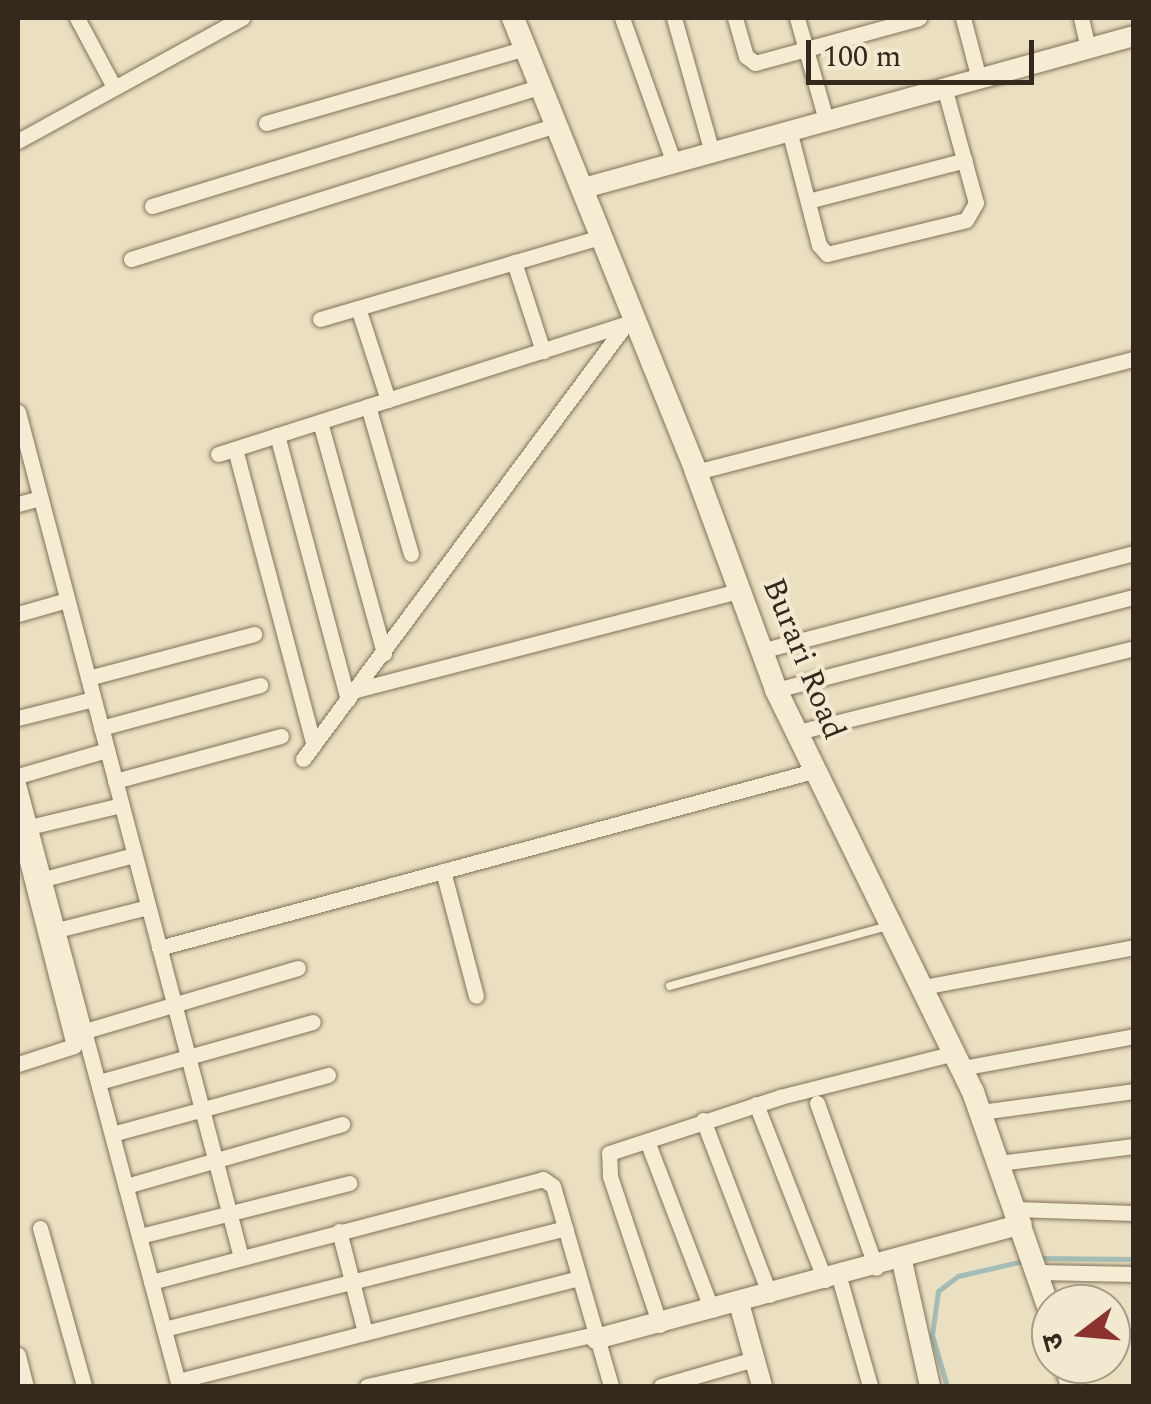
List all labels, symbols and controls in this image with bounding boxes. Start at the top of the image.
scale bar [811,20,1038,82]
text: 100 m [823,34,901,80]
street label: Burari Road [753,573,853,745]
north arrow [1031,1284,1131,1384]
text: उ [1031,1328,1077,1356]

